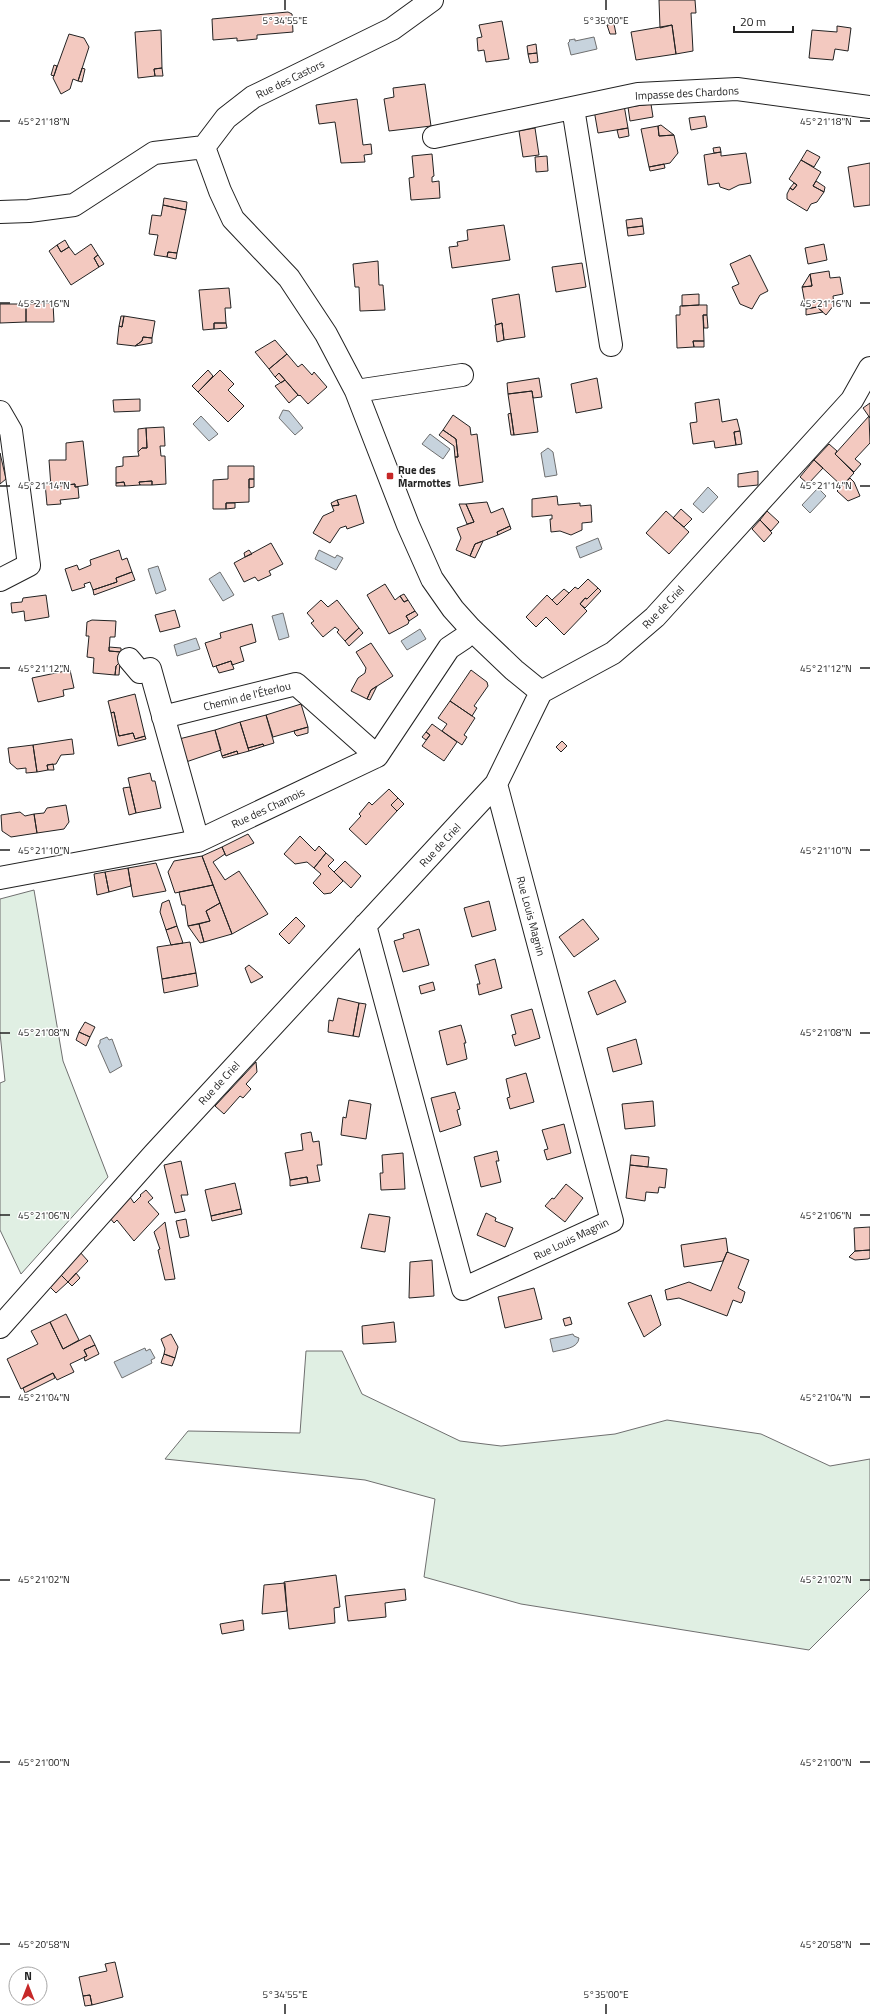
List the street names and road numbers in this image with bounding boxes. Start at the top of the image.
street label: Rue des Castors [253,55,327,103]
street label: Impasse des Chardons [635,82,739,104]
street label: Rue de Criel [638,582,688,632]
street label: Chemin de l'Éterlou [202,677,292,715]
street label: Rue des Chamois [229,784,307,832]
street label: Rue de Criel [416,820,464,870]
street label: Rue Louis Magnin [513,874,549,958]
street label: Rue de Criel [195,1058,243,1108]
street label: Rue Louis Magnin [531,1214,611,1264]

